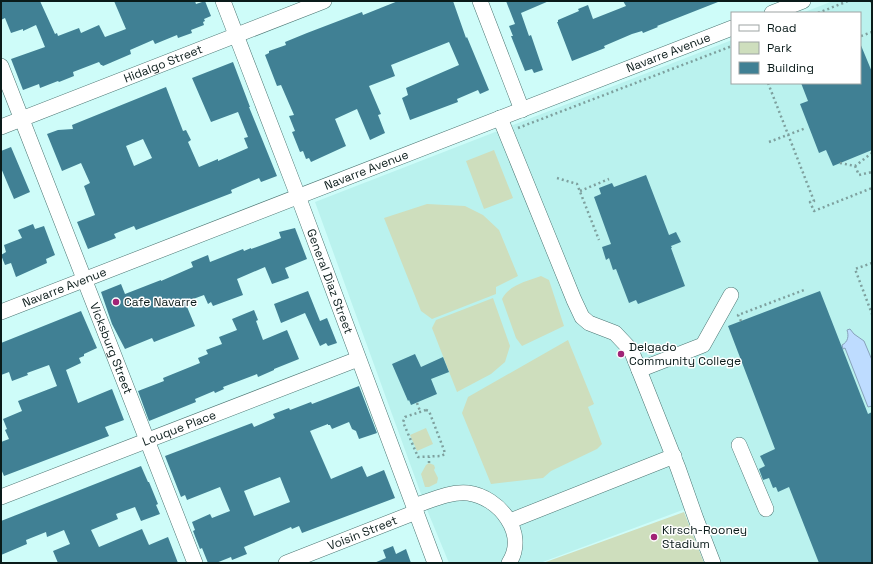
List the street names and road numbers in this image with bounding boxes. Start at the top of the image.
street label: Navarre Avenue [624,29,713,76]
street label: Hidalgo Street [121,41,205,86]
street label: Navarre Avenue [322,146,411,194]
street label: General Diaz Street [303,227,357,336]
street label: Navarre Avenue [20,264,109,311]
street label: Vicksburg Street [86,300,136,396]
street label: Louque Place [140,407,218,450]
street label: Voisin Street [325,512,400,554]

